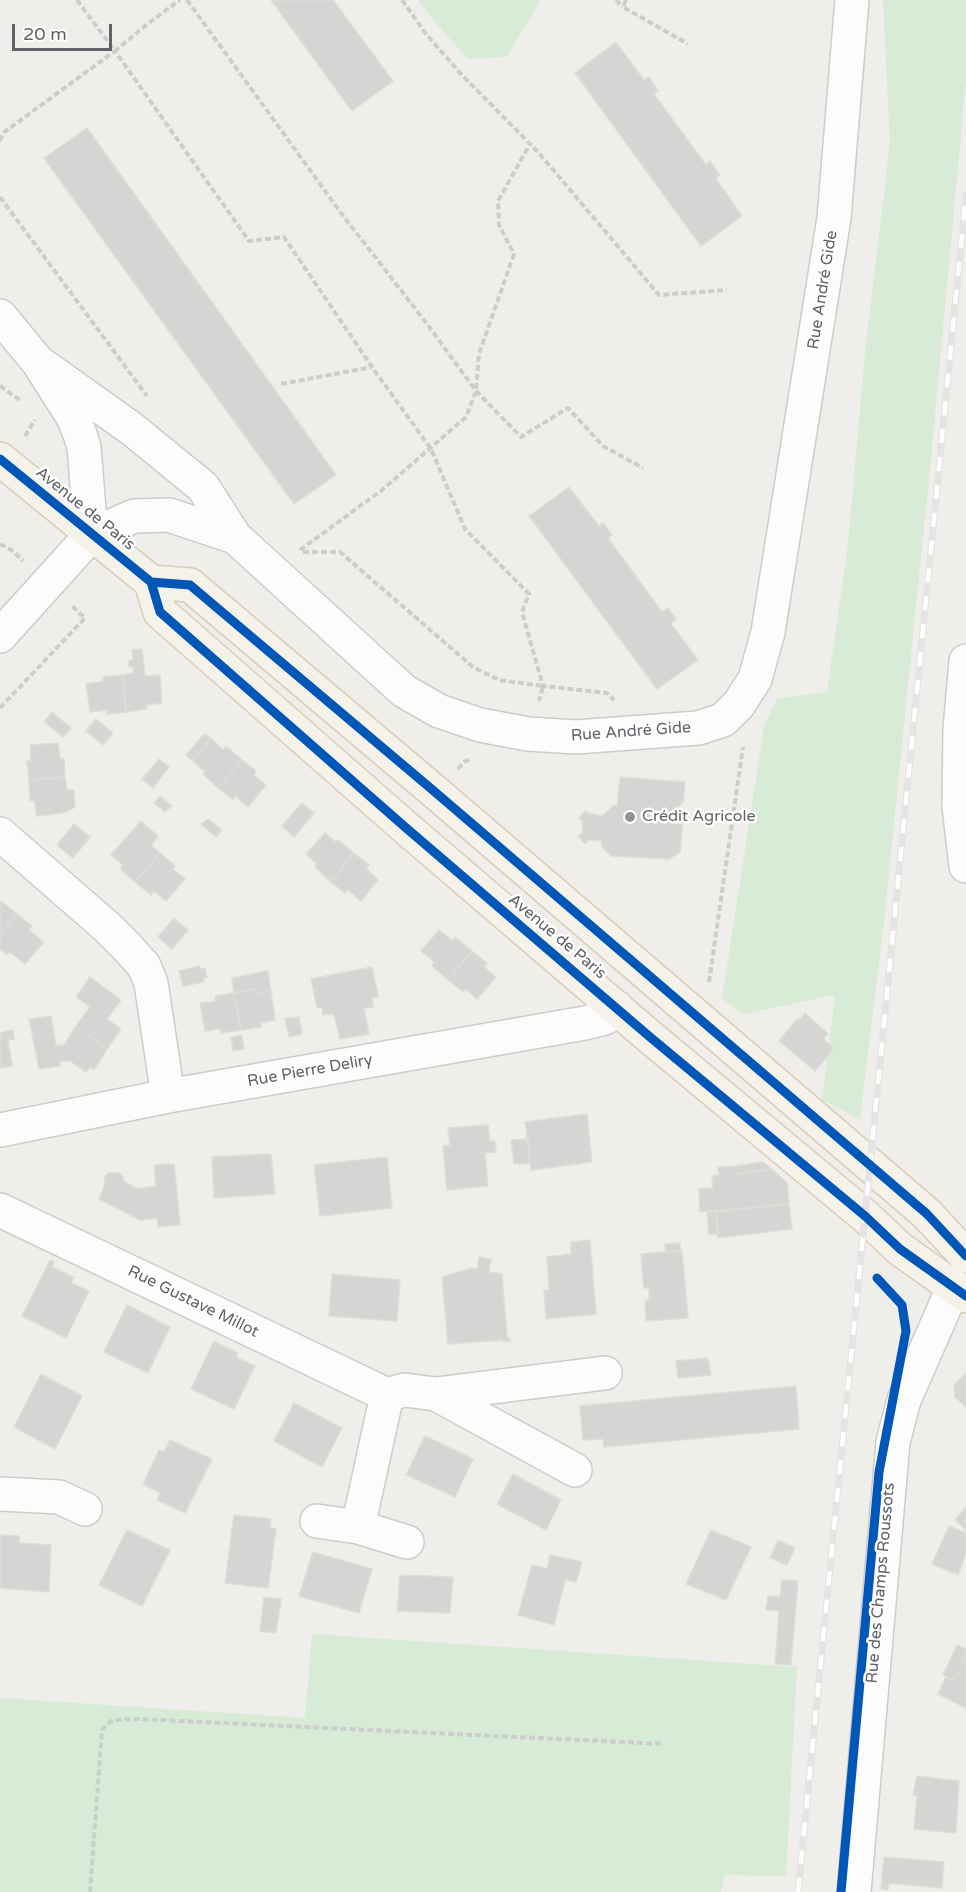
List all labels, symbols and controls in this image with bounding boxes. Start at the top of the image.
scale bar [15,12,116,50]
text: 20 m [23,23,67,45]
street label: Rue André Gide [804,229,842,351]
street label: Avenue de Paris [32,463,138,555]
street label: Rue André Gide [570,718,692,746]
place label: Crédit Agricole [642,807,755,827]
marker: Crédit Agricole [623,810,637,824]
street label: Avenue de Paris [504,890,610,984]
street label: Rue Pierre Deliry [246,1051,374,1091]
street label: Rue Gustave Millot [124,1262,262,1342]
street label: Rue des Champs Roussots [863,1482,899,1684]

